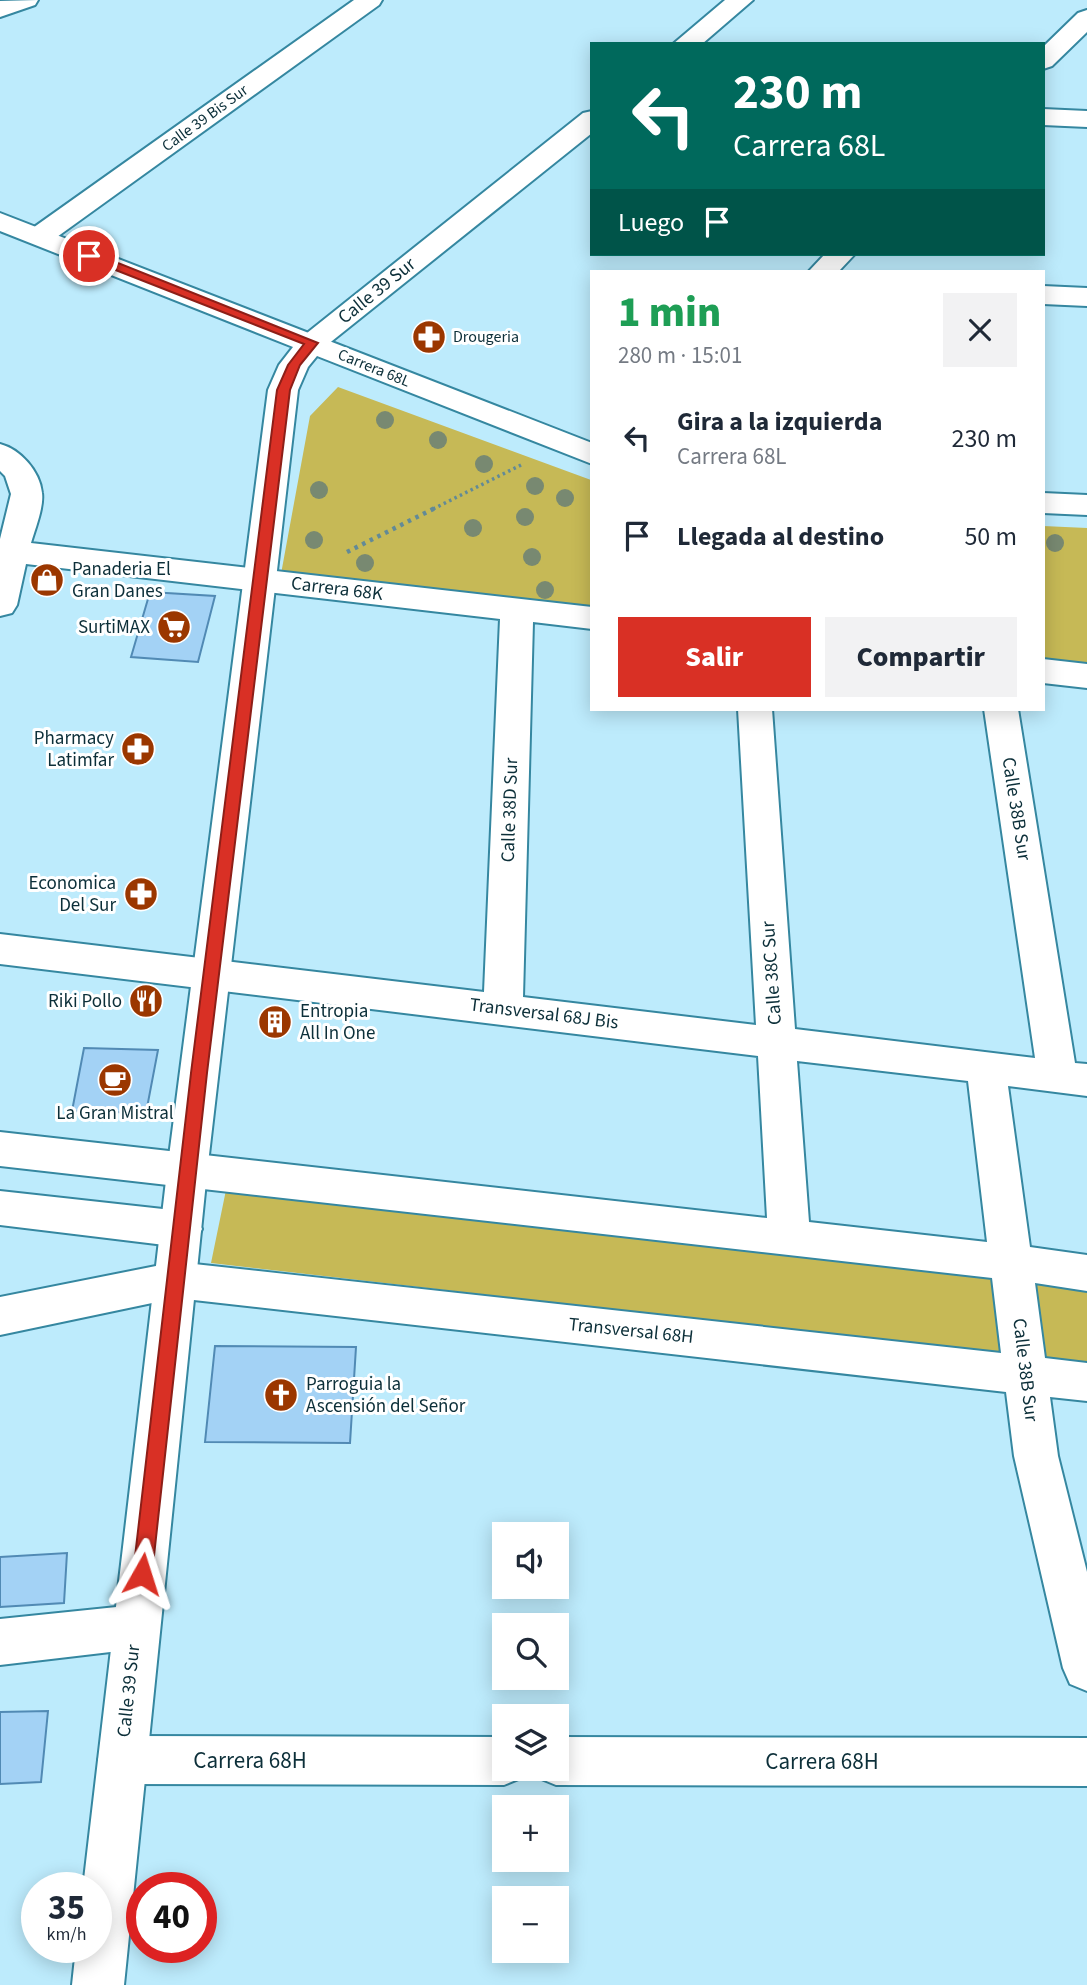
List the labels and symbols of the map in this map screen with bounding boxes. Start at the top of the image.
street label: Calle 39 Bis Sur [157,79,253,157]
pin [59,226,119,286]
street label: Calle 39 Sur [332,251,422,331]
pharmacy icon: Drougeria [410,318,448,356]
place label: Drougeria [453,326,519,348]
street label: Carrera 68L [335,344,414,393]
place label: Panaderia El Gran Danes [72,556,171,605]
shop icon: Panaderia El Gran Danes [28,561,66,599]
street label: Carrera 68K [290,570,384,608]
supermarket icon: SurtiMAX [155,608,193,646]
place label: SurtiMAX [78,614,150,641]
place label: Pharmacy Latimfar [34,725,114,774]
pharmacy icon: Pharmacy Latimfar [119,730,157,768]
street label: Calle 38B Sur [995,755,1038,863]
street label: Calle 38D Sur [495,757,525,863]
place label: Economica Del Sur [28,870,116,919]
pharmacy icon: Economica Del Sur [122,875,160,913]
street label: Calle 38C Sur [755,920,789,1026]
restaurant icon: Riki Pollo [127,982,165,1020]
place label: Riki Pollo [48,988,122,1015]
street label: Transversal 68J Bis [468,991,620,1037]
place label: Entropia All In One [300,998,375,1047]
building icon: Entropia All In One [256,1003,294,1041]
cafe icon: La Gran Mistral [96,1061,134,1099]
place label: La Gran Mistral [56,1100,174,1127]
street label: Transversal 68H [567,1311,695,1351]
street label: Calle 38B Sur [1005,1317,1045,1424]
place label: Parroguia la Ascensión del Señor [306,1371,466,1420]
church icon: Parroguia la Ascensión del Señor [262,1376,300,1414]
position arrow [105,1537,179,1611]
street label: Calle 39 Sur [111,1643,147,1739]
street label: Carrera 68H [193,1744,307,1777]
street label: Carrera 68H [765,1745,879,1778]
speed limit sign: 40 [126,1872,217,1963]

